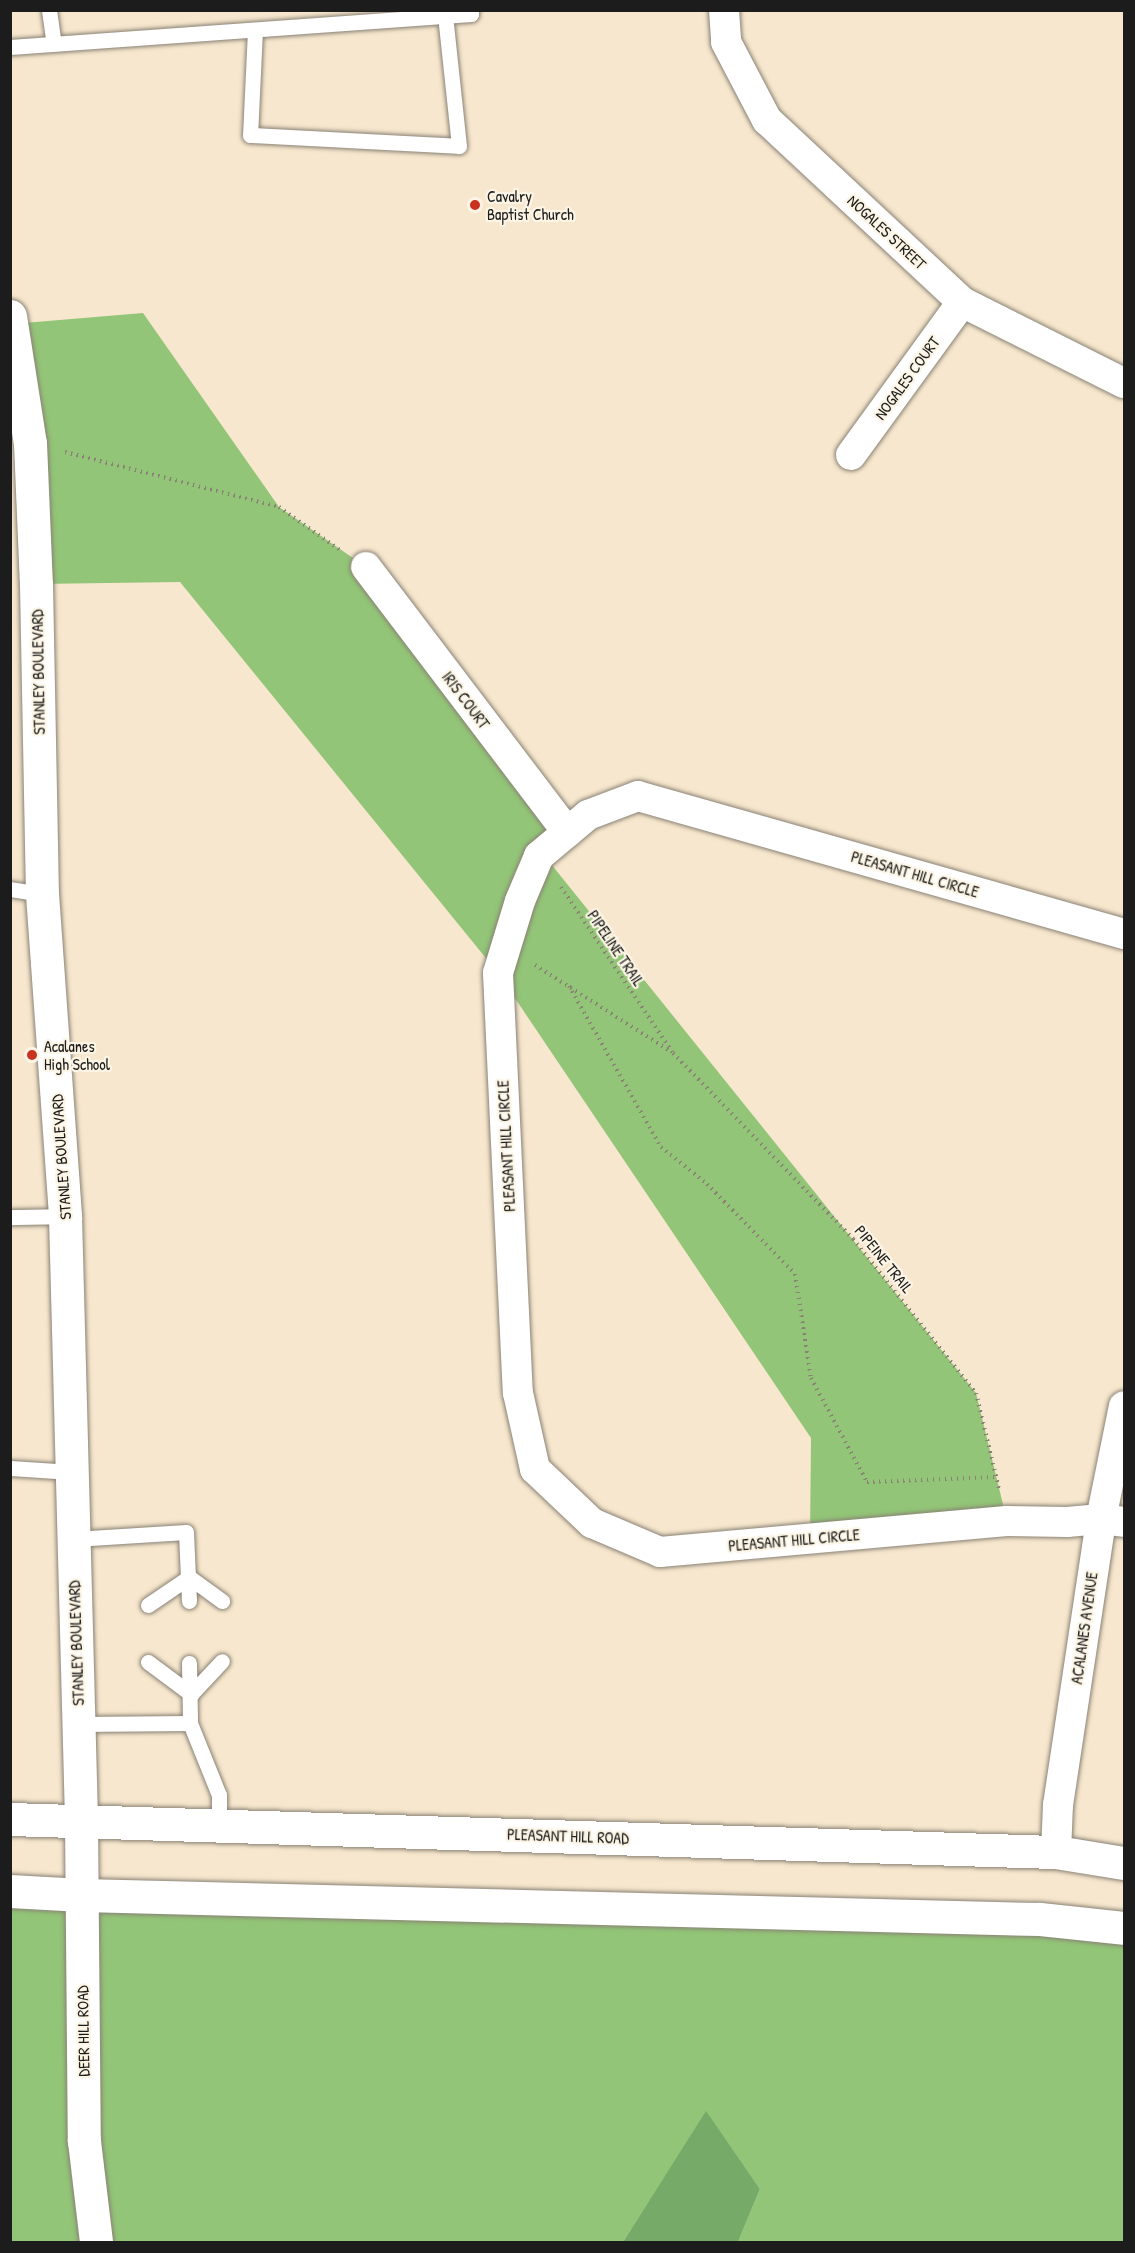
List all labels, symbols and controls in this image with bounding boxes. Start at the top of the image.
place label: Cavalry Baptist Church [487,186,574,224]
street label: NOGALES STREET [844,191,930,273]
marker: Cavalry Baptist Church [468,198,482,212]
street label: NOGALES COURT [870,333,944,423]
street label: STANLEY BOULEVARD [27,609,49,735]
street label: IRIS COURT [438,667,494,733]
street label: PLEASANT HILL CIRCLE [849,847,981,901]
street label: PIPELINE TRAIL [584,906,648,990]
place label: Acalanes High School [44,1036,110,1074]
marker: Acalanes High School [25,1048,39,1062]
street label: PLEASANT HILL CIRCLE [493,1080,519,1212]
street label: STANLEY BOULEVARD [47,1094,75,1220]
street label: PIPEINE TRAIL [851,1221,917,1297]
street label: PLEASANT HILL CIRCLE [728,1525,860,1555]
street label: ACALANES AVENUE [1067,1571,1101,1685]
street label: STANLEY BOULEVARD [64,1580,88,1706]
street label: PLEASANT HILL ROAD [507,1824,629,1848]
street label: DEER HILL ROAD [73,1985,93,2077]

